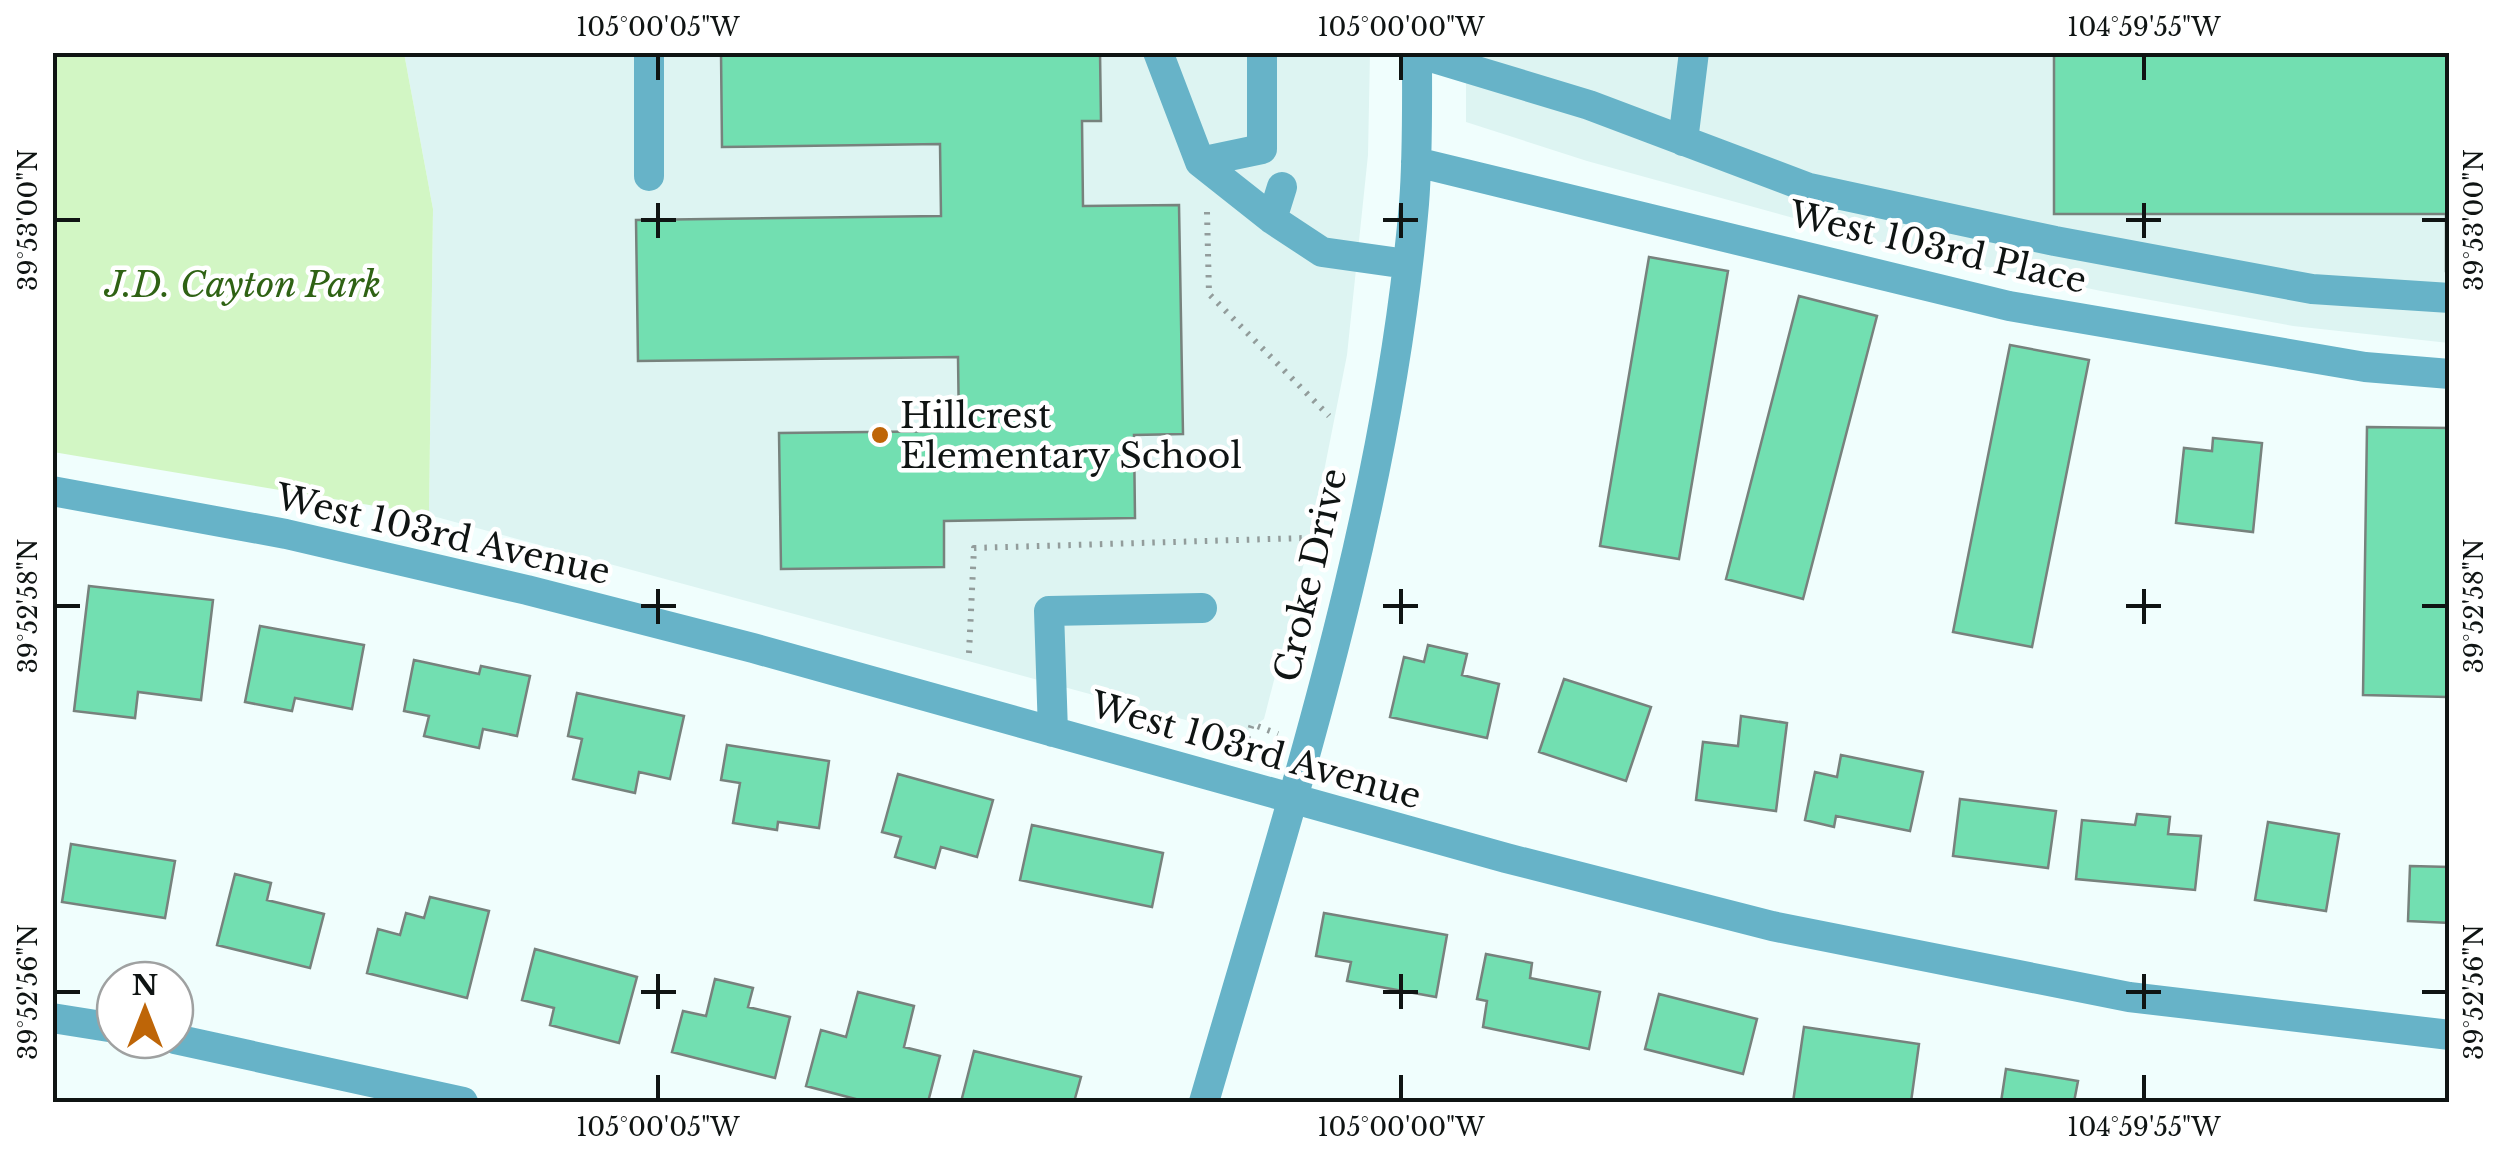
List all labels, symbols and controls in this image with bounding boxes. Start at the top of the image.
text: 105°00'05"W [576,12,740,43]
text: 105°00'00"W [1317,12,1485,43]
text: 104°59'55"W [2067,12,2221,43]
text: 39°53'00"N [13,149,44,291]
text: 39°53'00"N [2459,149,2490,291]
street label: West 103rd Place [1784,192,2091,302]
park label: J.D. Cayton Park [104,263,381,306]
place label: Hillcrest Elementary School [900,394,1242,477]
marker: Hillcrest Elementary School [869,424,891,446]
street label: Croke Drive [1265,464,1355,686]
street label: West 103rd Avenue [271,474,614,593]
text: 39°52'58"N [13,538,44,674]
text: 39°52'58"N [2459,538,2490,674]
street label: West 103rd Avenue [1085,682,1426,818]
text: 39°52'56"N [13,924,44,1060]
text: 39°52'56"N [2459,924,2490,1060]
north arrow [95,960,195,1060]
text: N [132,968,158,1003]
text: 105°00'05"W [576,1112,740,1143]
text: 105°00'00"W [1317,1112,1485,1143]
text: 104°59'55"W [2067,1112,2221,1143]

